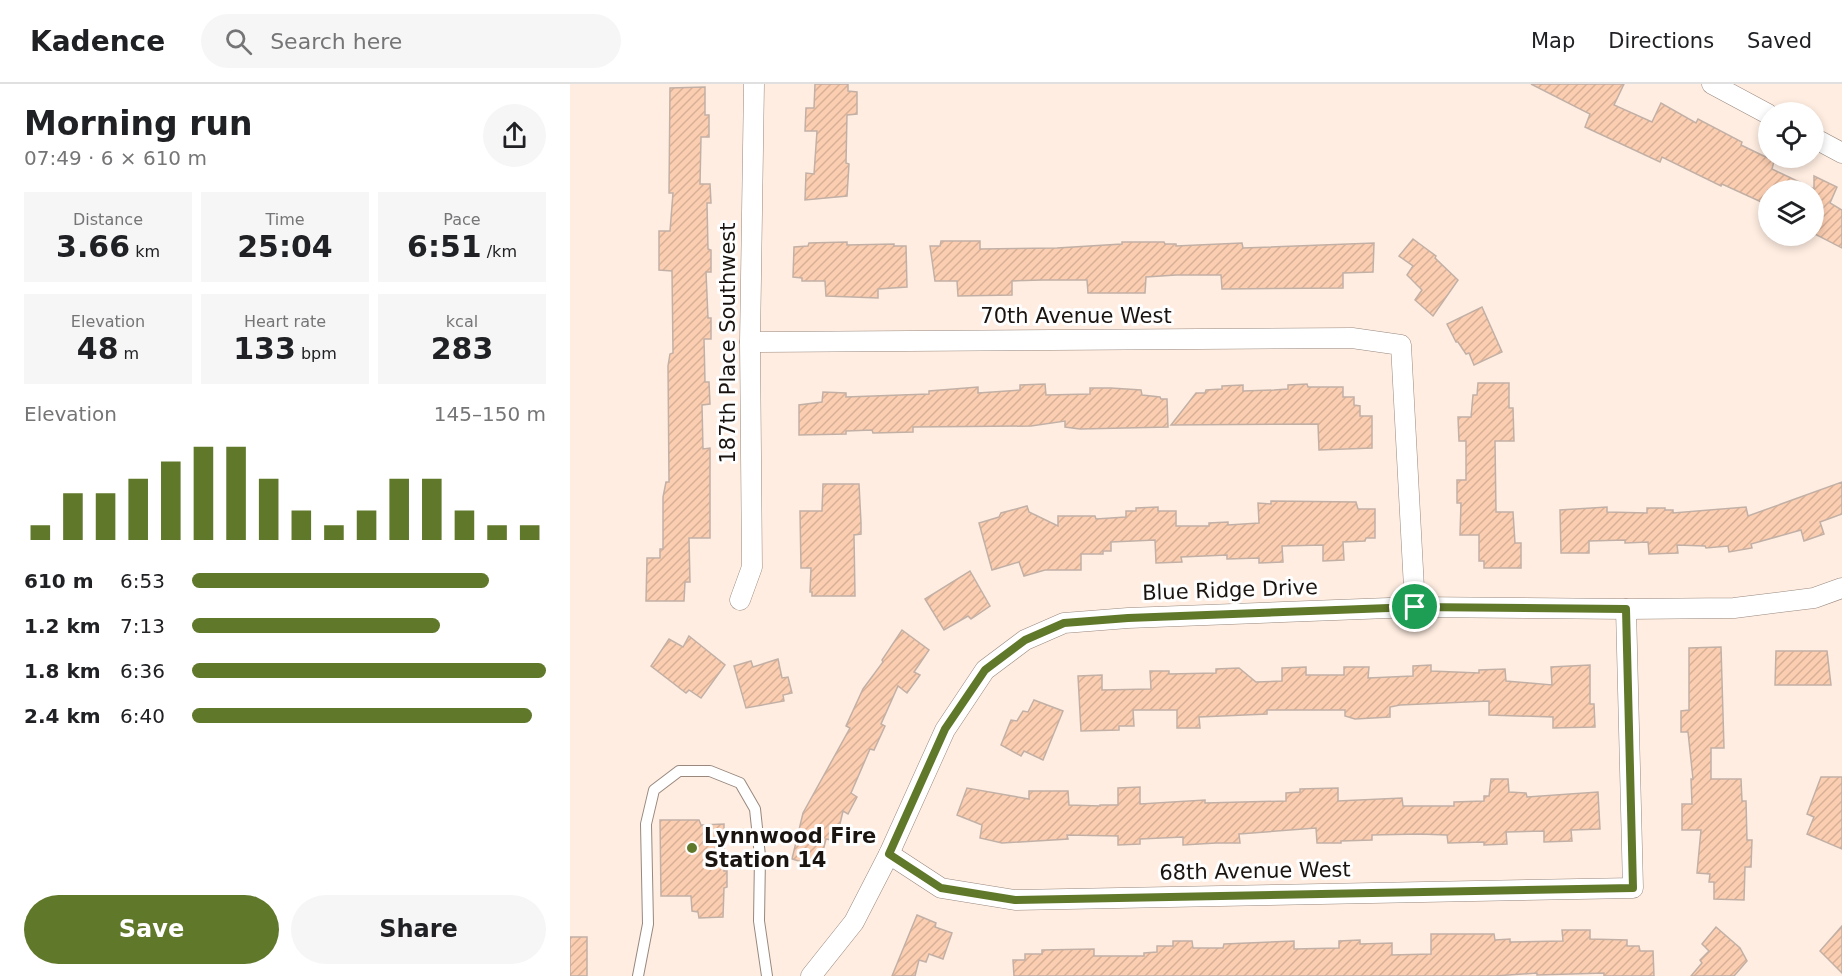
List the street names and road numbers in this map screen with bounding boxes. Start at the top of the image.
street label: 187th Place Southwest [716,222,740,464]
street label: 70th Avenue West [980,304,1172,328]
street label: Blue Ridge Drive [1142,575,1318,605]
street label: 68th Avenue West [1159,857,1351,885]

